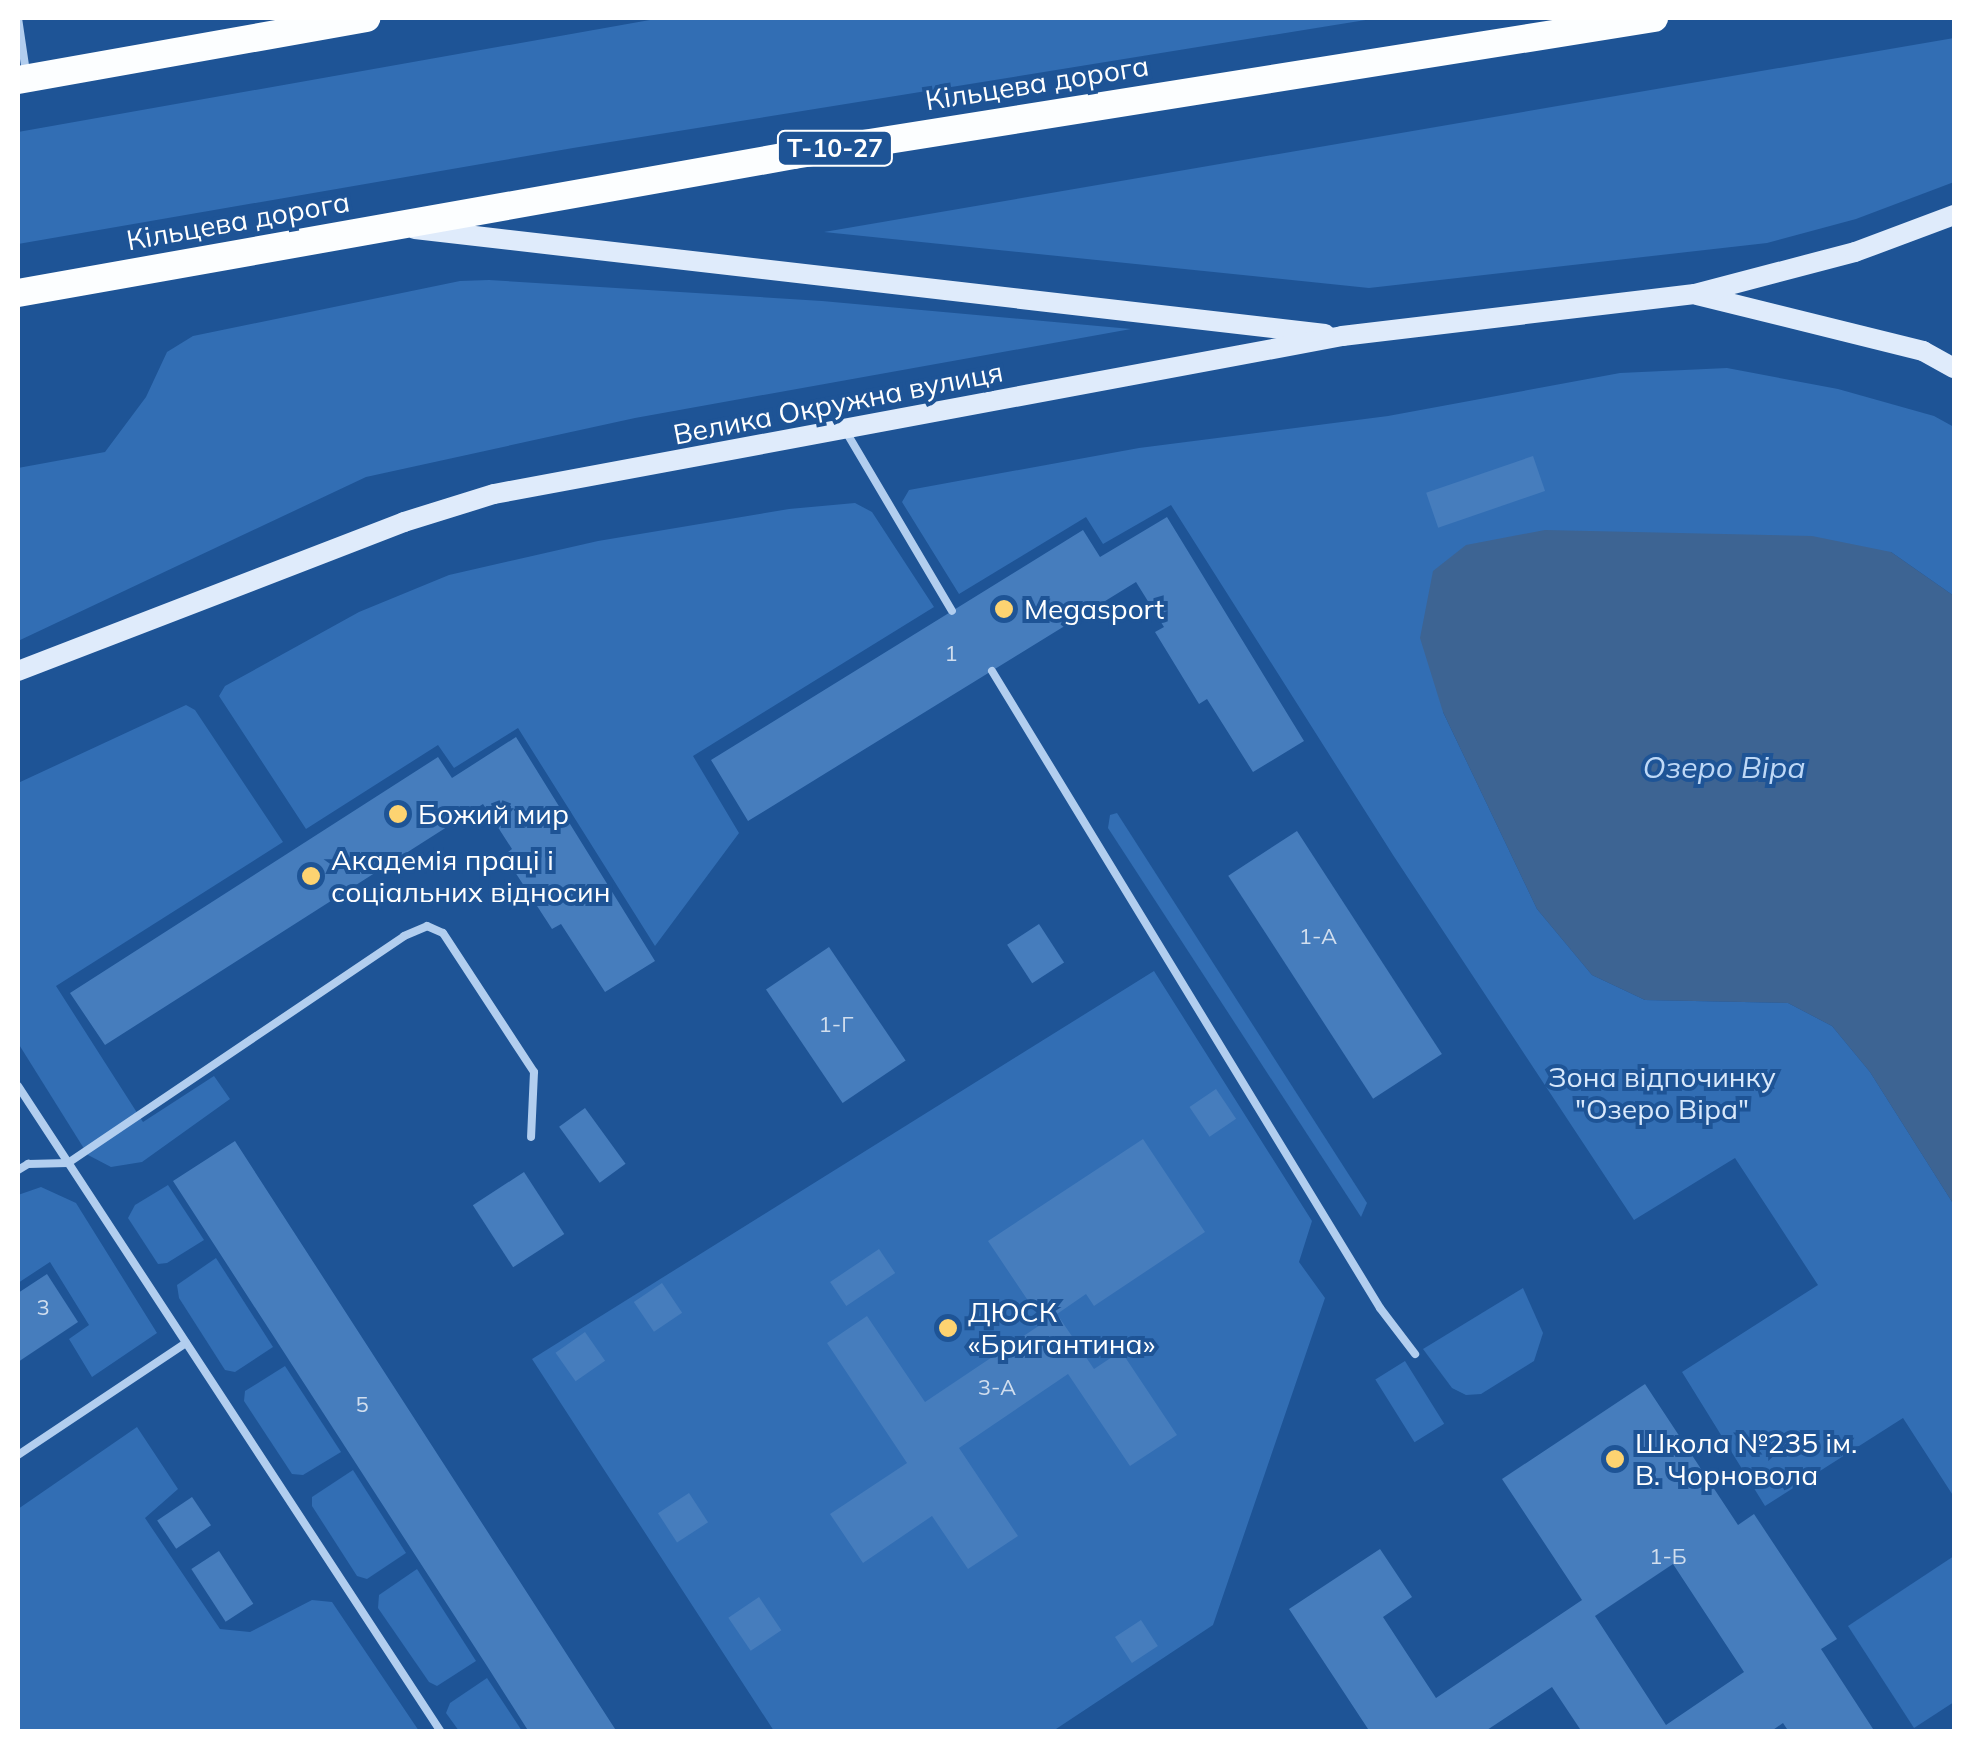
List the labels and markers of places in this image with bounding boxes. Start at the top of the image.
place label: Megasport [1024,592,1164,626]
marker: Megasport [993,598,1015,620]
place label: Божий мир [418,797,569,831]
marker: Божий мир [387,803,409,825]
place label: Академія праці і соціальних відносин [331,843,610,909]
marker: Академія праці і соціальних відносин [300,865,322,887]
place label: ДЮСК «Бригантина» [968,1295,1155,1361]
marker: ДЮСК «Бригантина» [937,1317,959,1339]
place label: Школа №235 ім. В. Чорновола [1635,1426,1857,1492]
marker: Школа №235 ім. В. Чорновола [1604,1448,1626,1470]

